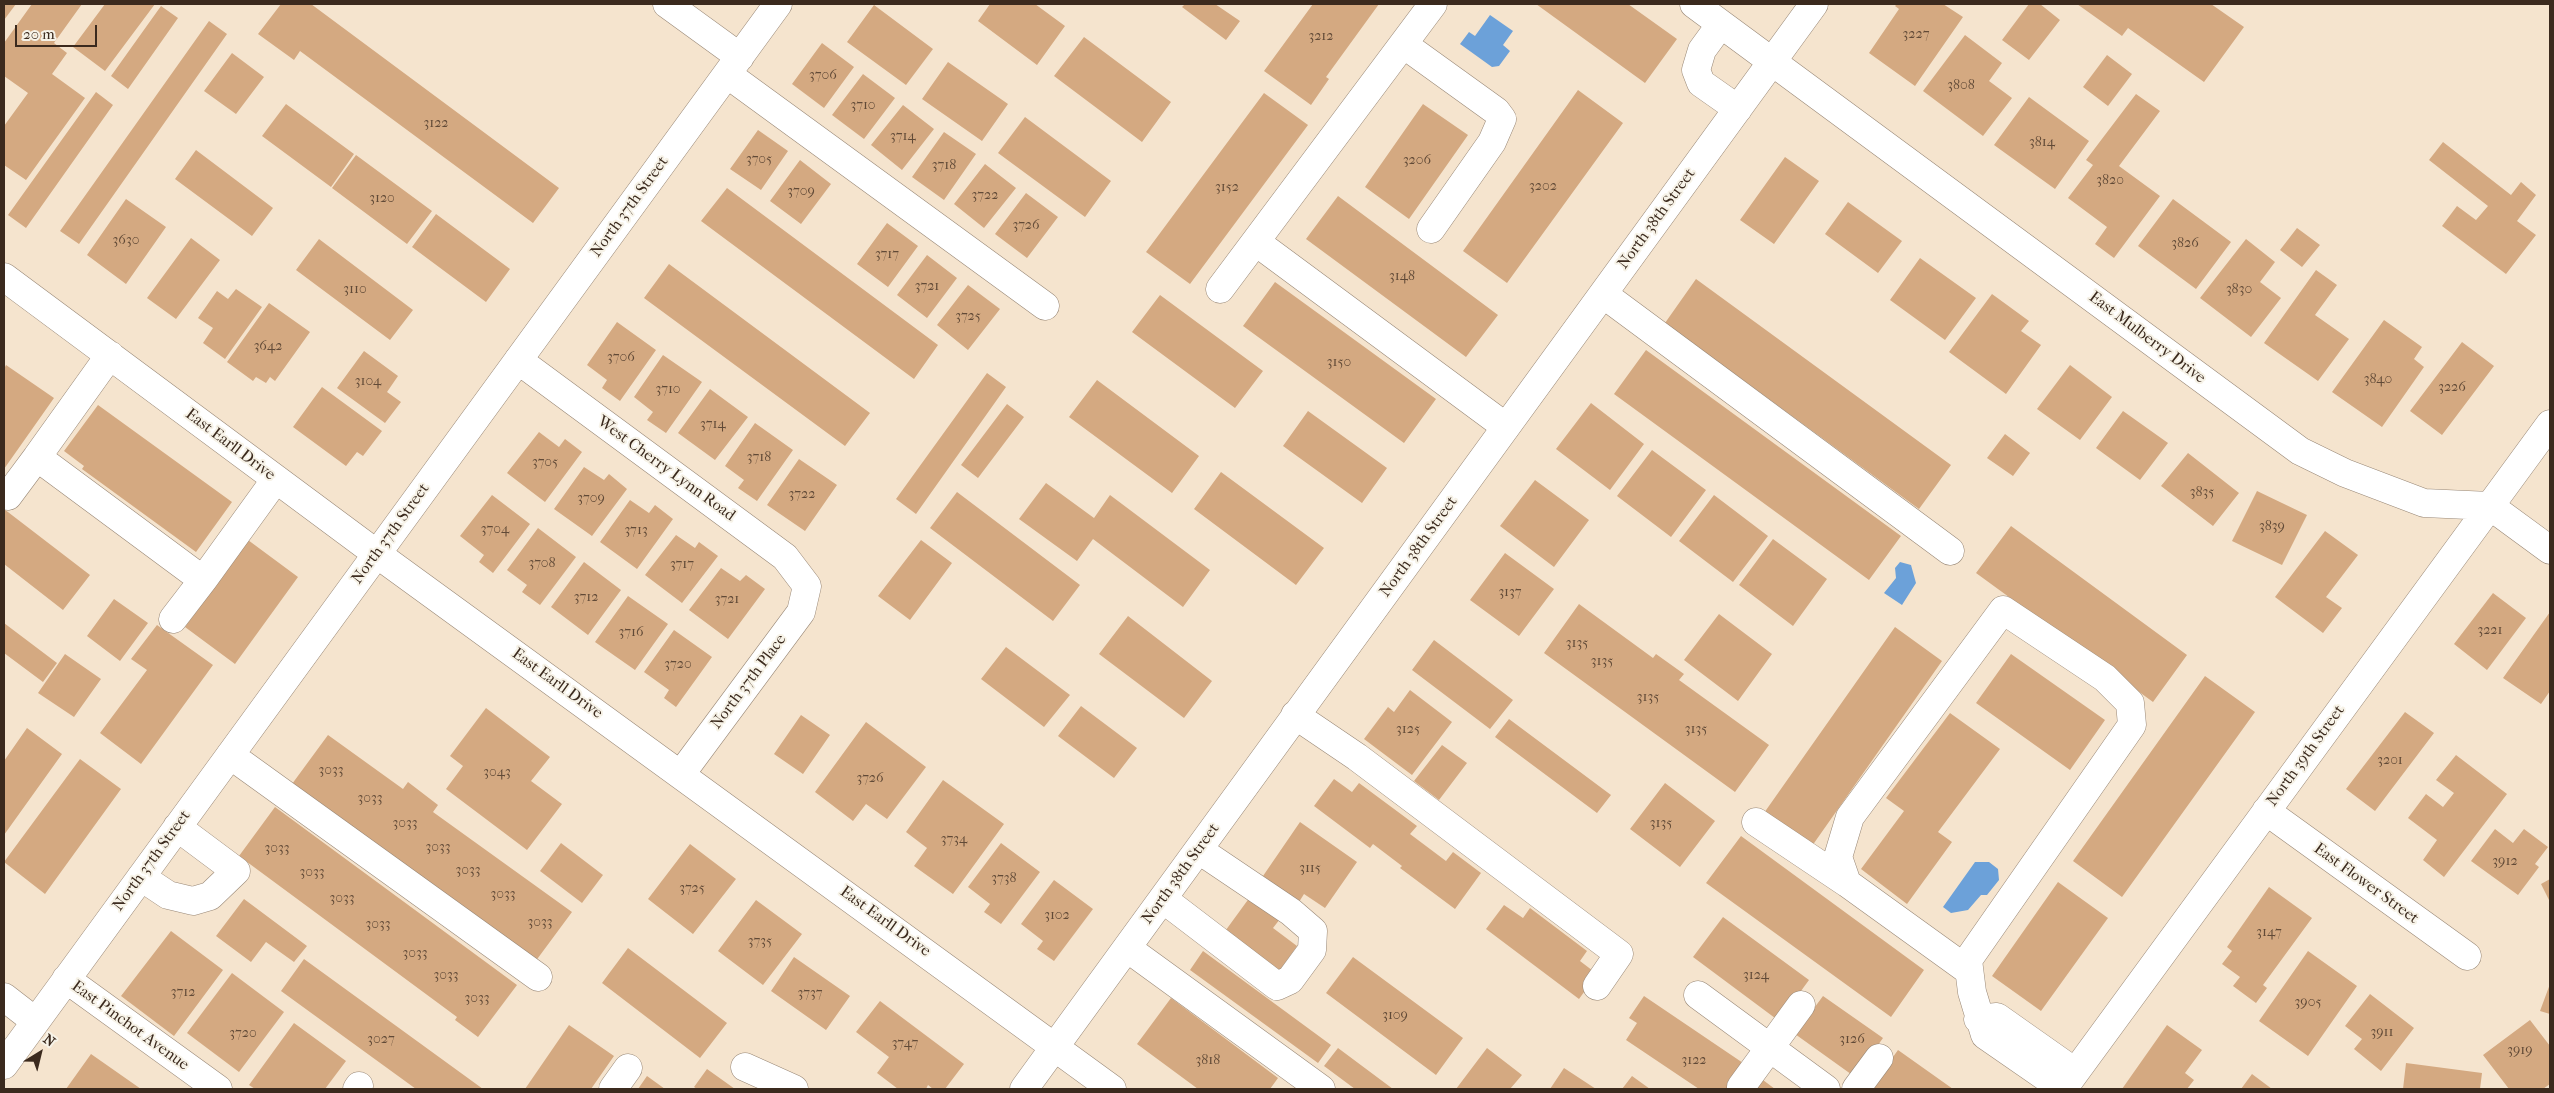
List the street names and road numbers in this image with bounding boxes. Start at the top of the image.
street label: North 37th Street [587,153,673,261]
street label: North 38th Street [1614,165,1700,273]
street label: East Mulberry Drive [2085,288,2209,388]
street label: East Earll Drive [181,405,279,485]
street label: West Cherry Lynn Road [593,412,739,526]
street label: North 37th Street [348,480,434,588]
street label: North 38th Street [1376,493,1462,601]
street label: North 37th Place [707,631,791,733]
street label: East Earll Drive [508,645,606,723]
street label: North 39th Street [2263,702,2349,810]
street label: North 37th Street [109,807,195,915]
street label: North 38th Street [1138,820,1224,928]
street label: East Flower Street [2310,839,2422,929]
street label: East Earll Drive [836,883,934,961]
street label: East Pinchot Avenue [68,977,192,1075]

